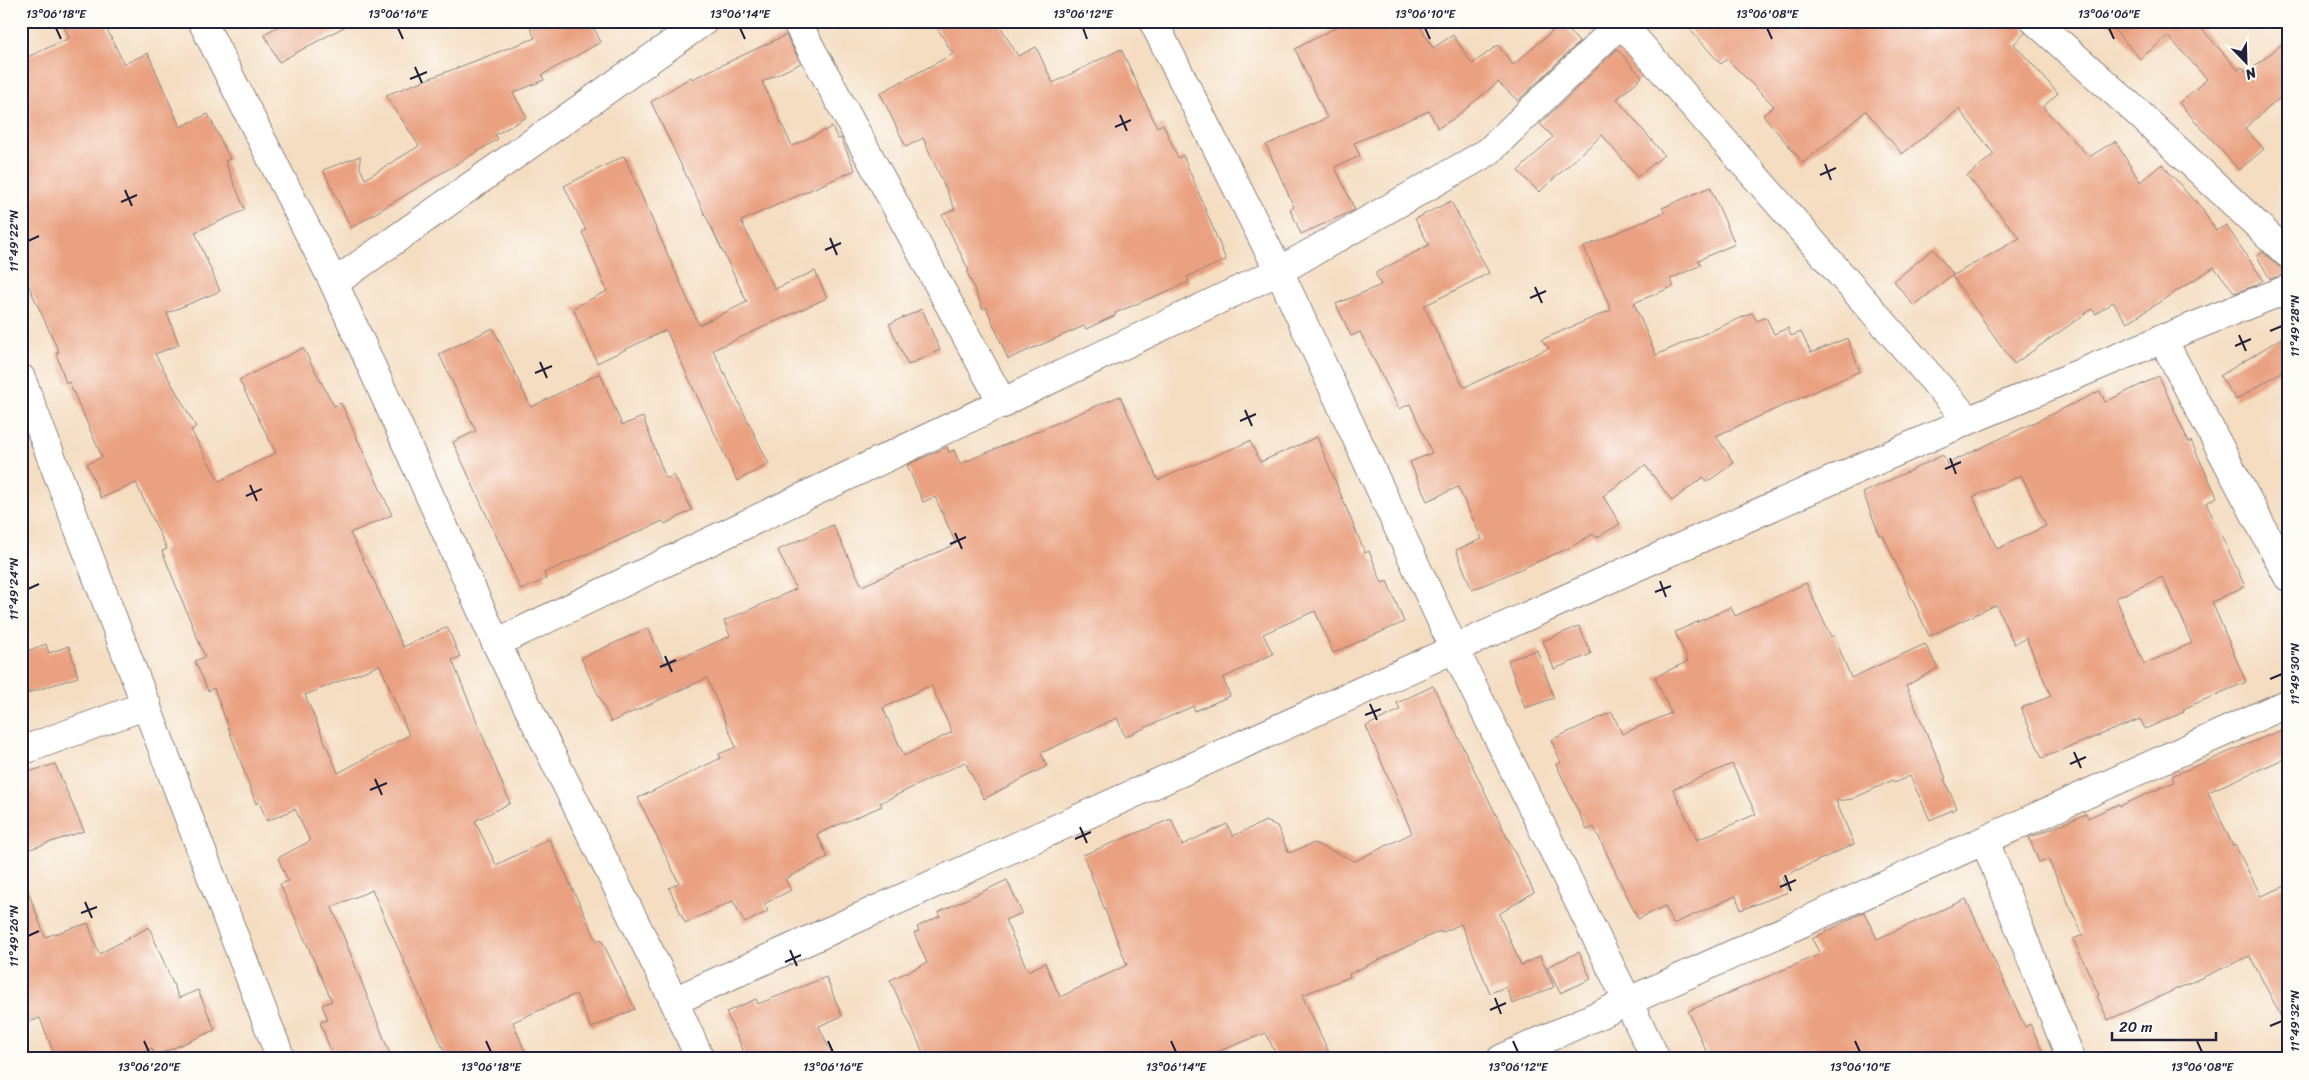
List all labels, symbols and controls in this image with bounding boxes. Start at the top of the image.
text: 13°06'18"E [26,3,87,25]
text: 13°06'16"E [368,3,429,25]
text: 13°06'14"E [710,3,771,25]
text: 13°06'12"E [1053,3,1114,25]
text: 13°06'10"E [1395,3,1456,25]
text: 13°06'08"E [1736,3,1799,25]
text: 13°06'06"E [2078,3,2141,25]
north arrow [2222,38,2272,88]
text: N [2241,60,2261,87]
text: 11°49'22"N [3,209,25,272]
text: 11°49'28"N [2284,294,2306,357]
text: 11°49'24"N [3,557,25,620]
text: 11°49'30"N [2284,642,2306,705]
text: 11°49'26"N [3,904,25,967]
text: 11°49'32"N [2284,990,2306,1052]
scale bar [2112,1010,2215,1042]
text: 20 m [2119,1014,2153,1040]
text: 13°06'20"E [118,1056,181,1078]
text: 13°06'18"E [461,1056,522,1078]
text: 13°06'16"E [803,1056,864,1078]
text: 13°06'14"E [1146,1056,1207,1078]
text: 13°06'12"E [1488,1056,1549,1078]
text: 13°06'10"E [1830,1056,1891,1078]
text: 13°06'08"E [2171,1056,2234,1078]

